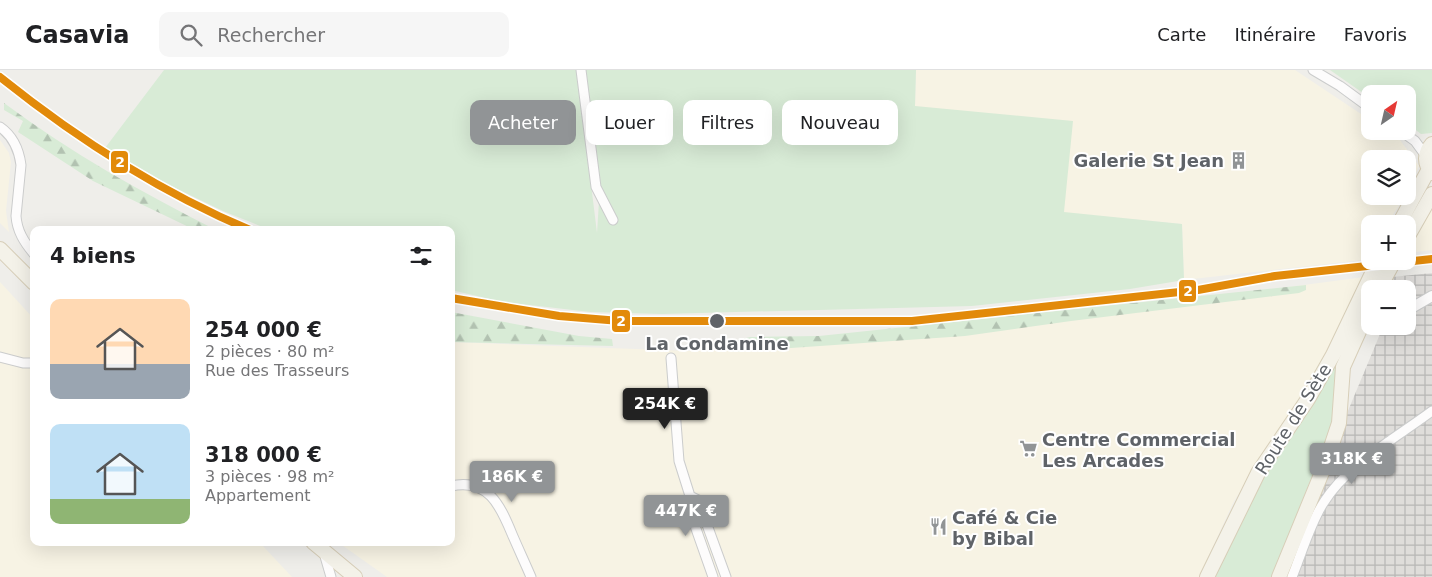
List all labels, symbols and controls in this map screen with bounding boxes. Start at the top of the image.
search box [159,12,509,57]
text: Casavia [25,21,129,49]
icon: search [177,21,205,49]
text: Rechercher [217,24,325,46]
text: Carte [1157,24,1206,45]
text: Itinéraire [1234,24,1316,45]
text: Favoris [1344,24,1407,45]
north arrow [1361,85,1416,140]
map controls [1361,85,1416,335]
chip: Acheter [470,100,576,145]
chip: Louer [586,100,673,145]
chip: Filtres [683,100,772,145]
chip: Nouveau [782,100,898,145]
line badge: 2 [110,150,129,174]
place label: Galerie St Jean [1073,150,1224,171]
building icon: Galerie St Jean [1228,150,1248,170]
button: layers [1361,150,1416,205]
text: 2 [115,154,125,170]
button: + [1361,215,1416,270]
icon: filters [407,242,435,270]
text: 4 biens [50,244,136,268]
line badge: 2 [1178,279,1197,303]
button: − [1361,280,1416,335]
text: 2 [1183,283,1193,299]
line badge: 2 [611,309,631,333]
marker: La Condamine [708,312,726,330]
text: 2 [616,313,626,329]
text: 254 000 € [205,318,322,342]
icon: home [90,319,150,379]
place label: La Condamine [645,333,789,354]
text: 2 pièces · 80 m² [205,342,334,361]
street label: Route de Sète [1250,360,1336,478]
text: Rue des Trasseurs [205,361,349,380]
pin: 254K € [624,388,706,430]
text: 254K € [634,394,696,413]
place label: Centre Commercial Les Arcades [1042,429,1236,471]
supermarket icon: Centre Commercial Les Arcades [1018,439,1038,459]
pin: 318K € [1311,442,1393,485]
text: 318 000 € [205,443,322,467]
icon: home [90,444,150,504]
text: 318K € [1321,449,1383,468]
pin: 186K € [471,460,553,503]
text: 3 pièces · 98 m² [205,467,334,486]
text: 186K € [481,467,543,486]
text: Appartement [205,486,311,505]
pin: 447K € [645,494,727,537]
text: 447K € [655,501,717,520]
place label: Café & Cie by Bibal [952,507,1057,549]
restaurant icon: Café & Cie by Bibal [928,517,948,537]

